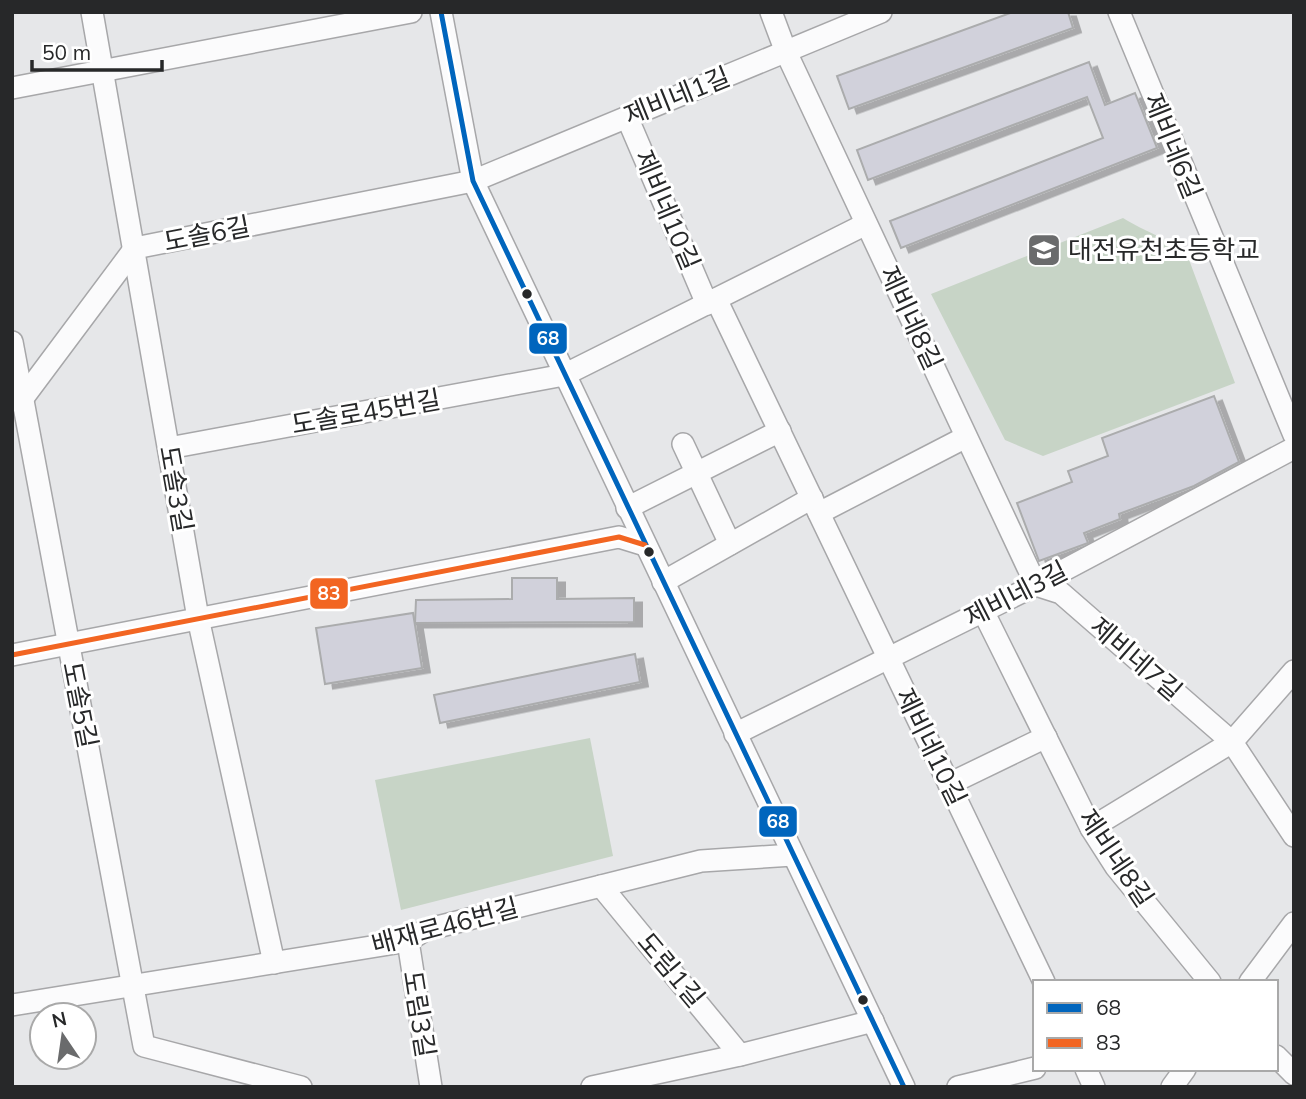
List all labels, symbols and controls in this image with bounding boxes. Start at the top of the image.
scale bar [32,28,161,72]
text: 50 m [42,39,91,65]
street label: 제비네1길 [619,59,735,132]
street label: 제비네6길 [1137,88,1210,204]
street label: 제비네10길 [627,145,707,275]
street label: 도솔6길 [161,209,253,258]
school or university icon: 대전유천초등학교 [1025,231,1063,269]
place label: 대전유천초등학교 [1068,233,1259,266]
street label: 제비네8길 [873,260,950,375]
unlabelled marker [520,287,534,301]
line badge: 68 [528,322,568,355]
text: 68 [537,326,559,350]
street label: 도솔로45번길 [289,382,443,441]
street label: 도솔3길 [153,443,200,535]
unlabelled marker [642,545,656,559]
street label: 제비네3길 [959,554,1073,634]
line badge: 83 [309,577,349,610]
text: 83 [318,581,340,605]
street label: 제비네7길 [1084,610,1189,708]
street label: 도솔5길 [56,659,105,751]
street label: 제비네10길 [889,683,974,811]
street label: 제비네8길 [1072,802,1161,913]
line badge: 68 [758,805,798,838]
text: 68 [767,809,789,833]
street label: 배재로46번길 [368,890,522,961]
street label: 도림1길 [631,926,712,1014]
street label: 도림3길 [396,968,443,1060]
legend [1033,980,1278,1071]
unlabelled marker [856,993,870,1007]
text: 68 [1096,994,1121,1020]
north arrow [28,1001,98,1071]
text: N [49,1006,69,1033]
text: 83 [1096,1029,1121,1055]

